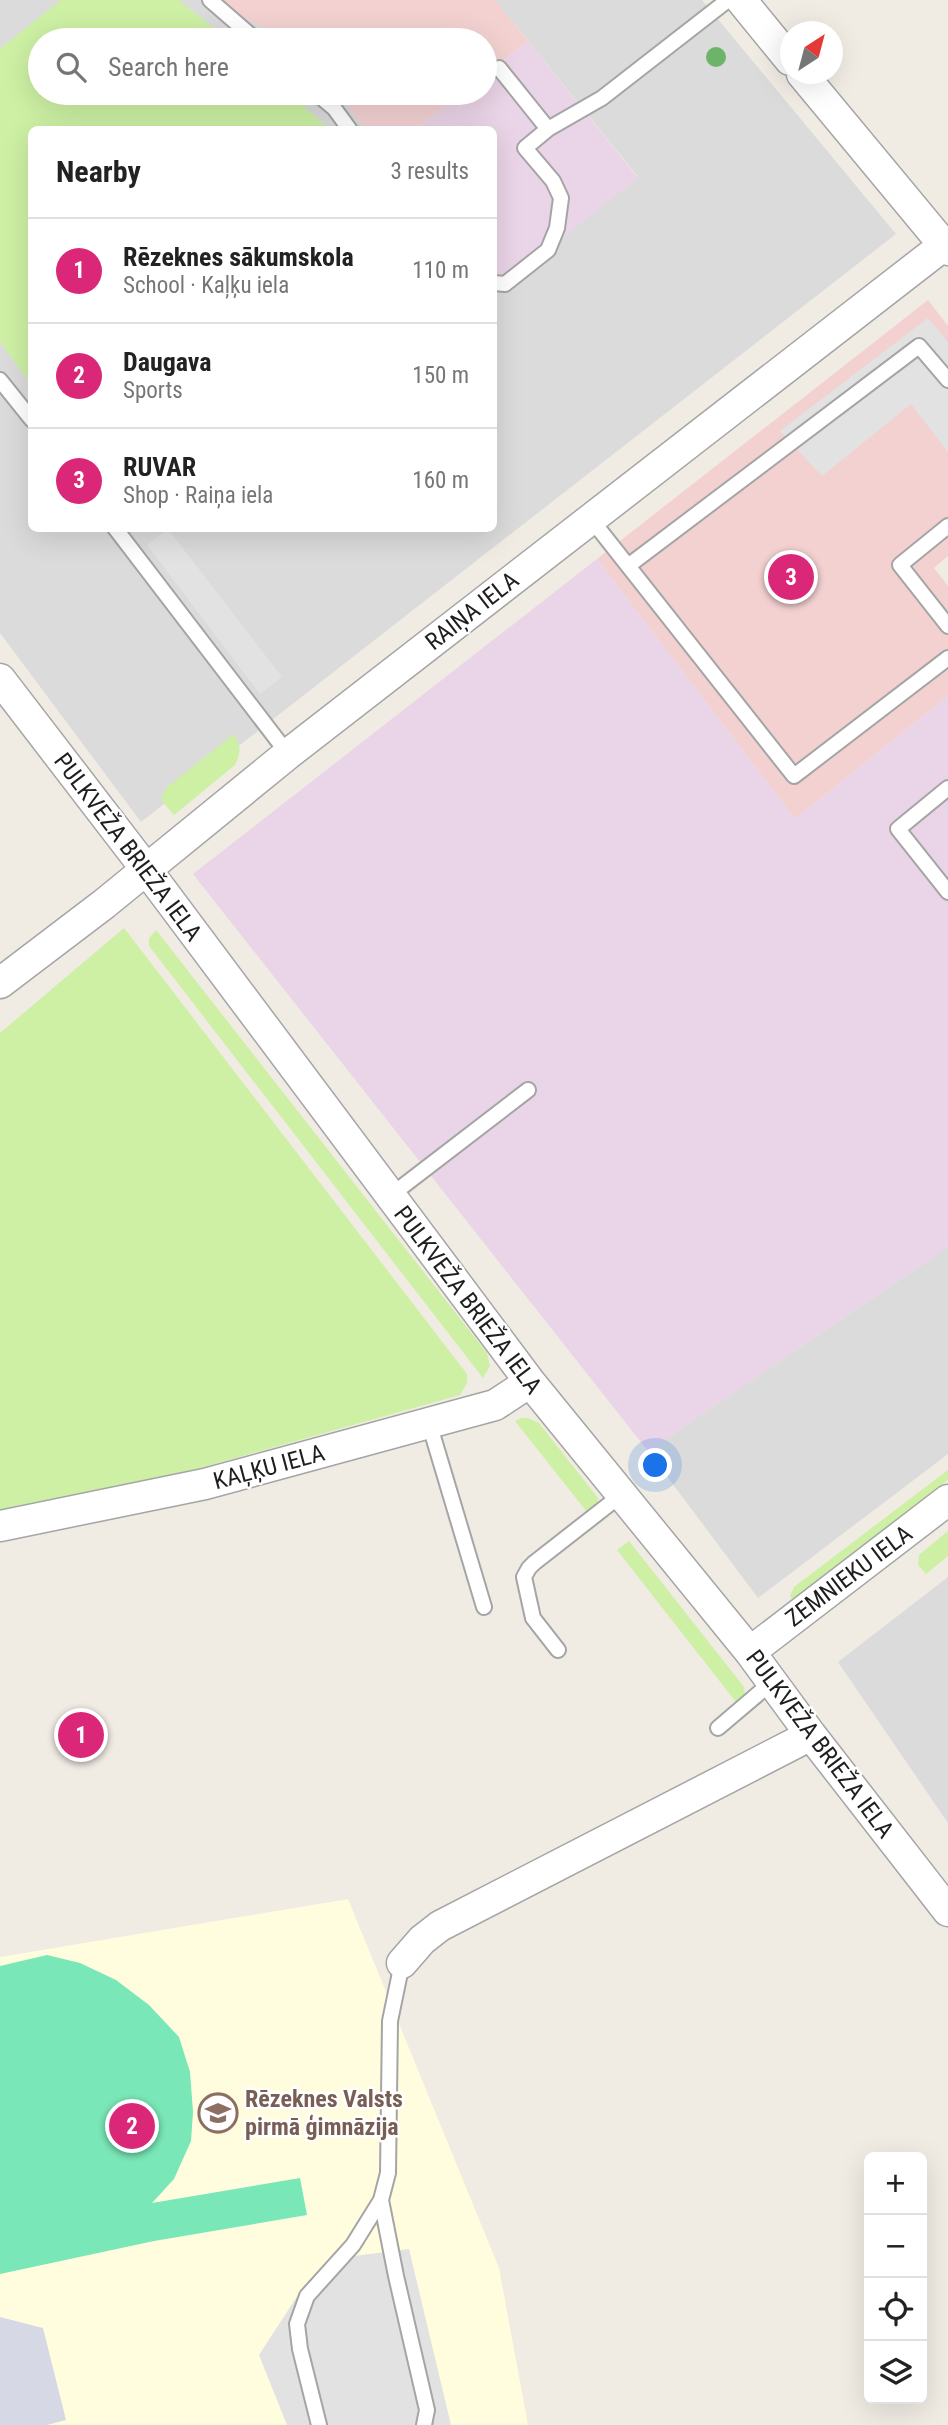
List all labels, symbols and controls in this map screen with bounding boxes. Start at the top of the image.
north arrow [780,21,843,84]
search box [28,28,497,105]
icon: search [52,48,90,86]
text: Search here [108,52,229,82]
text: Nearby [56,154,141,189]
text: 3 results [391,158,469,185]
text: Rēzeknes sākumskola [123,242,354,272]
text: 1 [73,257,85,284]
text: 110 m [412,257,469,284]
text: School · Kaļķu iela [123,272,289,299]
text: Daugava [123,347,212,377]
text: 2 [73,362,85,389]
text: 150 m [412,362,469,389]
text: Sports [123,377,183,404]
text: RUVAR [123,452,196,482]
text: 3 [73,467,85,494]
text: 160 m [412,467,469,494]
text: Shop · Raiņa iela [123,482,273,509]
pin: 3 [768,551,814,603]
street label: RAIŅA IELA [420,566,524,656]
street label: PULKVEŽA BRIEŽA IELA [48,748,208,947]
street label: PULKVEŽA BRIEŽA IELA [388,1201,548,1400]
street label: KAĻĶU IELA [210,1439,328,1495]
your location [638,1448,672,1482]
street label: ZEMNIEKU IELA [780,1519,918,1633]
street label: PULKVEŽA BRIEŽA IELA [740,1645,900,1844]
pin: 1 [58,1709,104,1761]
place label: Rēzeknes Valsts pirmā ģimnāzija [245,2085,403,2141]
school or university icon: Rēzeknes Valsts pirmā ģimnāzija [197,2092,239,2134]
pin: 2 [109,2100,155,2152]
map controls [864,2152,927,2404]
button: + [864,2152,927,2215]
button: − [864,2215,927,2278]
button: locate [864,2278,927,2341]
button: layers [864,2341,927,2404]

